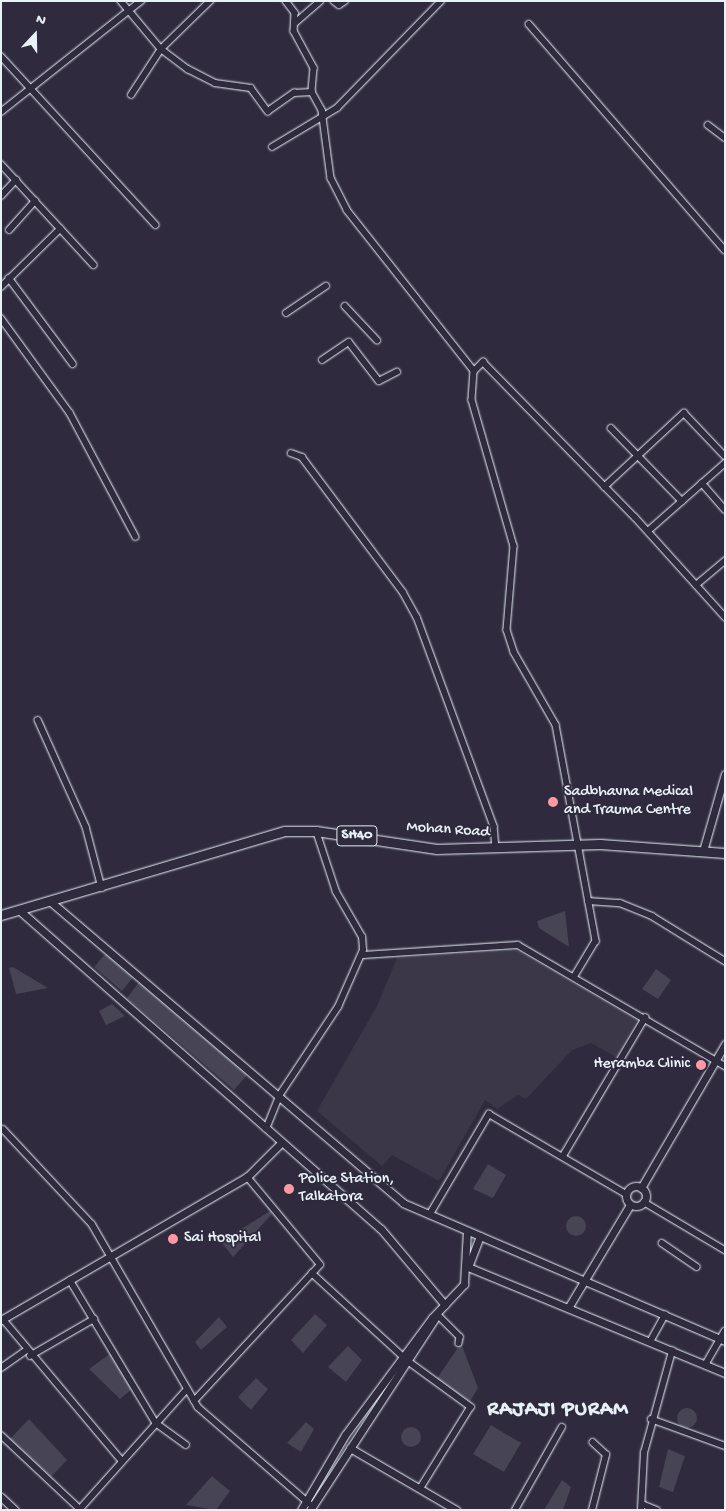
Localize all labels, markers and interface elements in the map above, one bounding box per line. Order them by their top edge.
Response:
north arrow [10,10,60,60]
text: N [33,11,48,30]
place label: Sadbhavna Medical and Trauma Centre [564,783,693,821]
marker: Sadbhavna Medical and Trauma Centre [546,795,560,809]
street label: Mohan Road [406,819,490,843]
road number: SH40 [336,824,378,848]
place label: Heramba Clinic [593,1055,690,1075]
marker: Heramba Clinic [694,1058,708,1072]
place label: Police Station, Talkatora [299,1170,394,1208]
marker: Police Station, Talkatora [283,1183,295,1195]
place label: Sai Hospital [184,1229,261,1249]
marker: Sai Hospital [166,1232,180,1246]
district label: RAJAJI PURAM [486,1398,630,1424]

